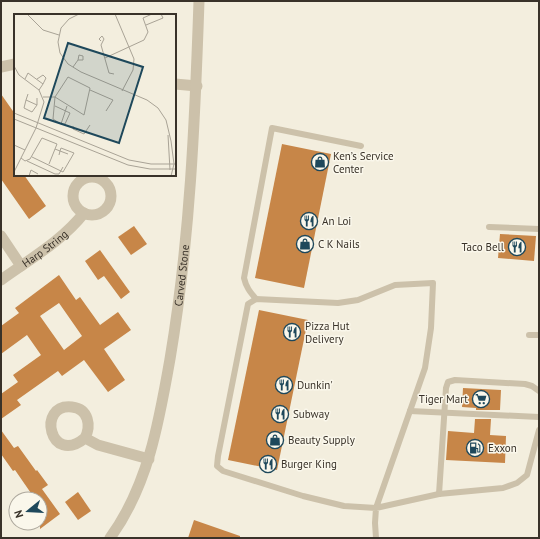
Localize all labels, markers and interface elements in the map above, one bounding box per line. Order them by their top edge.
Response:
inset map [14,14,176,176]
place label: Ken’s Service Center [333,149,394,176]
shop icon: Ken’s Service Center [310,152,330,172]
restaurant icon: An Loi [299,211,319,231]
place label: An Loi [322,214,351,228]
street label: Harp String [19,227,71,270]
shop icon: C K Nails [295,234,315,254]
place label: C K Nails [318,237,360,251]
restaurant icon: Taco Bell [507,237,527,257]
place label: Taco Bell [462,240,505,254]
street label: Carved Stone [171,243,192,307]
place label: Pizza Hut Delivery [305,319,350,346]
restaurant icon: Pizza Hut Delivery [282,322,302,342]
restaurant icon: Dunkin' [274,375,294,395]
place label: Dunkin' [297,378,333,392]
supermarket icon: Tiger Mart [471,389,491,409]
place label: Tiger Mart [419,392,468,406]
restaurant icon: Subway [270,404,290,424]
place label: Subway [293,407,330,421]
shop icon: Beauty Supply [265,430,285,450]
place label: Beauty Supply [288,433,356,447]
fuel station icon: Exxon [465,438,485,458]
place label: Exxon [488,441,517,455]
restaurant icon: Burger King [258,454,278,474]
place label: Burger King [281,457,337,471]
north arrow [8,491,48,531]
text: N [11,508,26,520]

